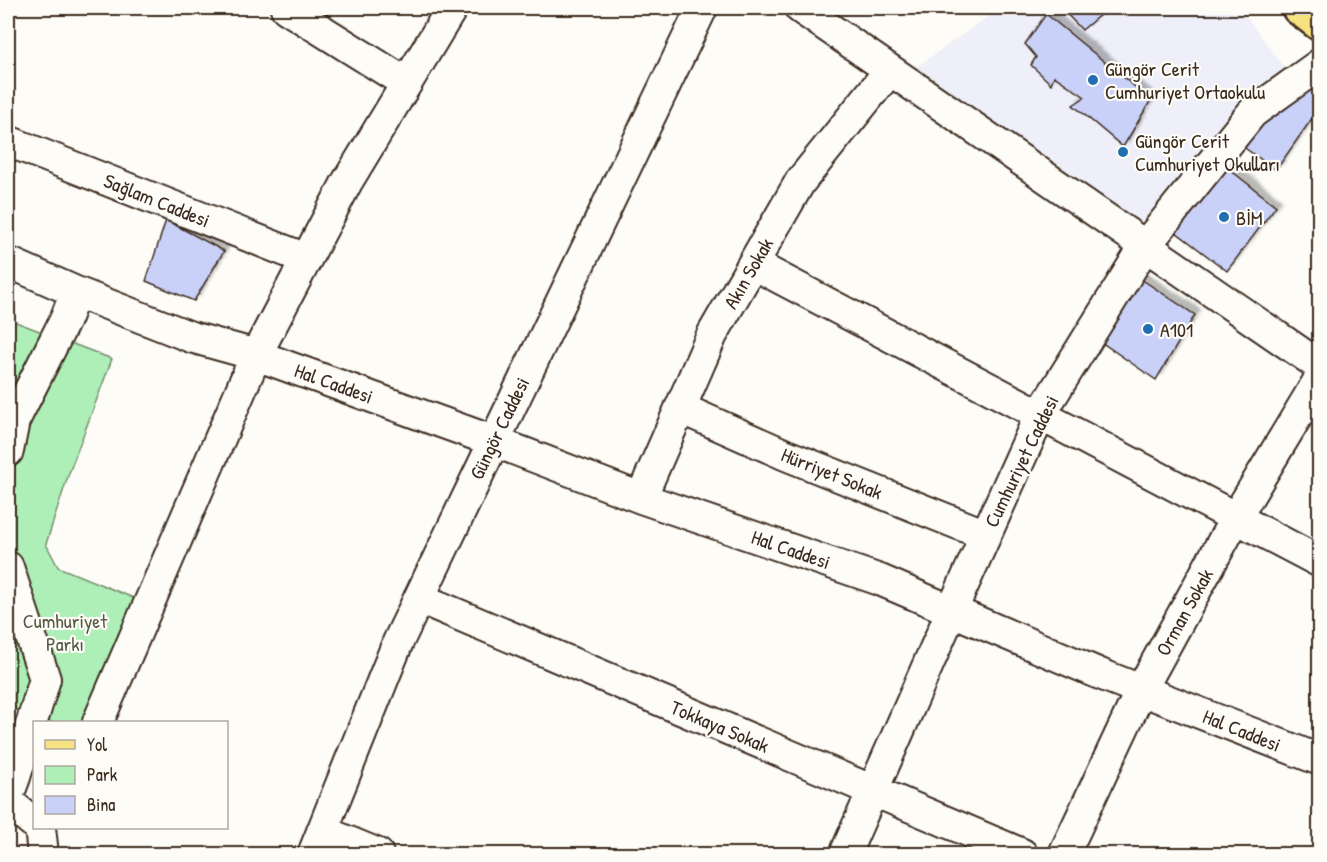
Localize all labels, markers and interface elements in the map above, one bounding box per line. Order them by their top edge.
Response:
place label: Güngör Cerit Cumhuriyet Ortaokulu [1105,55,1265,105]
marker: Güngör Cerit Cumhuriyet Ortaokulu [1086,73,1100,87]
place label: Güngör Cerit Cumhuriyet Okulları [1135,127,1280,177]
marker: Güngör Cerit Cumhuriyet Okulları [1116,145,1130,159]
street label: Sağlam Caddesi [100,167,214,233]
place label: BİM [1236,204,1263,231]
marker: BİM [1217,210,1231,224]
street label: Akın Sokak [717,233,779,313]
place label: A101 [1160,316,1193,343]
marker: A101 [1141,322,1155,336]
street label: Hal Caddesi [291,356,377,410]
street label: Güngör Caddesi [463,372,535,484]
street label: Cumhuriyet Caddesi [977,391,1065,531]
street label: Hürriyet Sokak [777,440,887,506]
street label: Hal Caddesi [748,523,834,575]
street label: Orman Sokak [1149,564,1219,660]
park label: Cumhuriyet Parkı [23,607,108,657]
street label: Tokkaya Sokak [667,693,773,759]
street label: Hal Caddesi [1199,702,1285,758]
legend [33,721,228,829]
text: Yol [87,732,107,757]
text: Park [87,762,118,787]
text: Bina [87,792,115,817]

